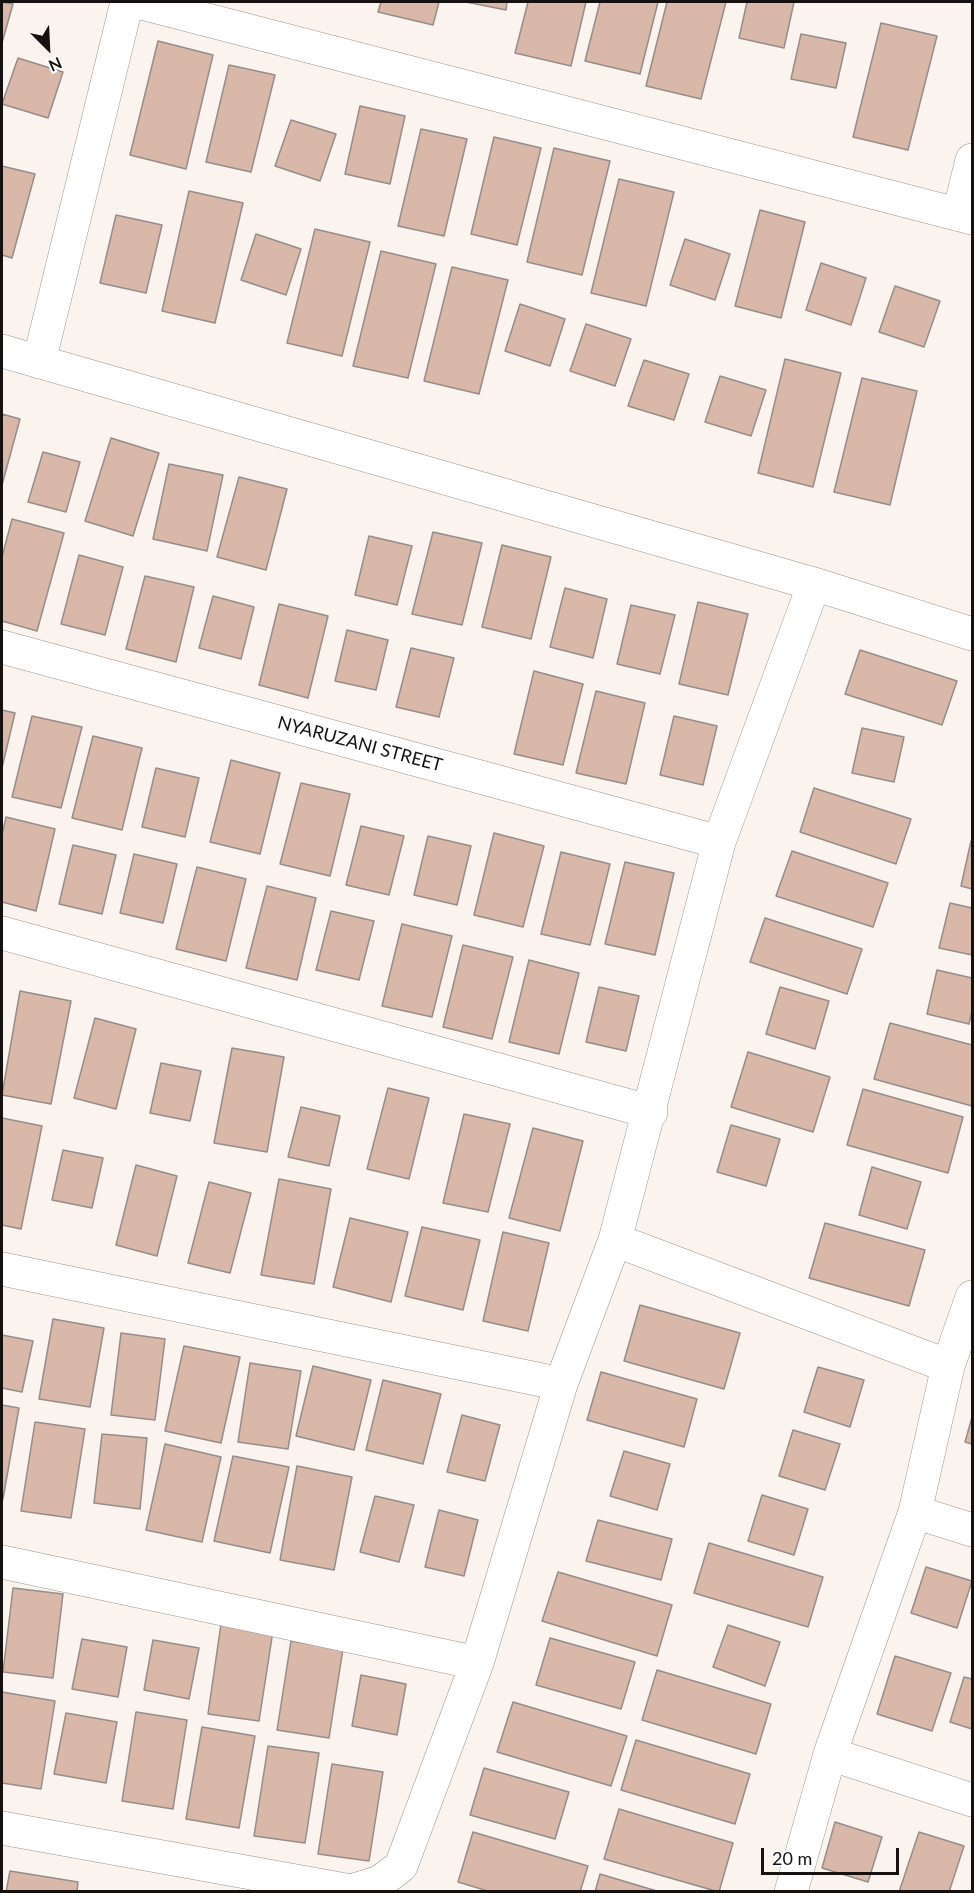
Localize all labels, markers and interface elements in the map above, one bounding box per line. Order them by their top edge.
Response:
north arrow [18,18,78,78]
text: N [46,54,65,76]
street label: NYARUZANI STREET [275,712,445,776]
scale bar [764,1836,902,1874]
text: 20 m [772,1847,812,1869]

